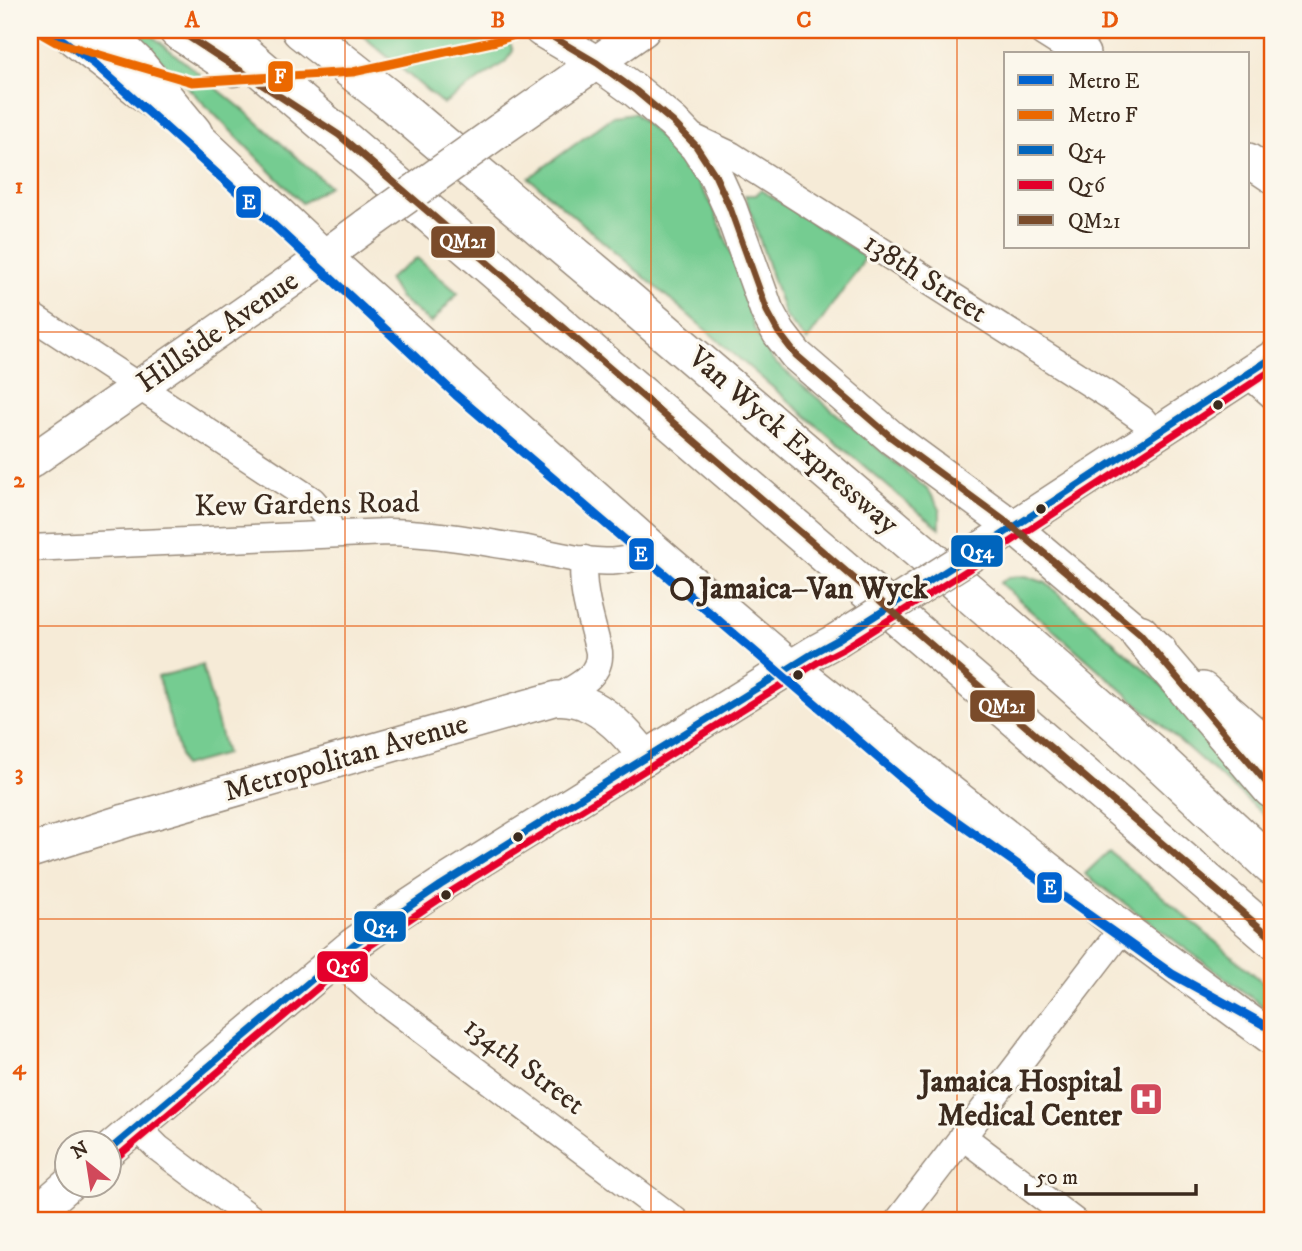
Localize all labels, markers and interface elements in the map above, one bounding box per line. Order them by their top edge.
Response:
text: A [184,6,201,35]
text: B [491,6,505,35]
text: C [796,6,812,35]
text: D [1101,6,1119,35]
legend [1004,52,1250,248]
line badge: F [267,60,294,93]
text: F [274,66,286,89]
text: Metro E [1068,69,1140,95]
text: Metro F [1068,103,1138,129]
text: Q54 [1068,139,1106,165]
text: 1 [15,172,23,201]
text: Q56 [1068,173,1106,199]
line badge: E [235,185,262,219]
text: E [242,192,256,215]
text: QM21 [1068,209,1121,235]
street label: 138th Street [856,224,994,332]
line badge: QM21 [430,225,496,259]
text: QM21 [439,231,487,254]
street label: Hillside Avenue [130,263,306,401]
street label: Van Wyck Expressway [679,339,907,543]
unlabelled marker [1211,398,1225,412]
text: 2 [13,466,25,495]
street label: Kew Gardens Road [194,485,420,525]
unlabelled marker [1034,502,1048,516]
line badge: Q54 [950,534,1004,568]
line badge: E [628,537,655,571]
text: Q54 [960,541,995,564]
text: E [634,544,648,567]
place label: Jamaica–Van Wyck [696,571,929,608]
marker: Jamaica–Van Wyck [671,578,693,600]
unlabelled marker [791,668,805,682]
line badge: QM21 [969,689,1036,723]
text: QM21 [978,696,1026,719]
street label: Metropolitan Avenue [220,705,472,811]
text: 3 [15,759,23,788]
unlabelled marker [511,830,525,844]
line badge: E [1036,871,1063,904]
text: E [1043,877,1057,900]
unlabelled marker [439,888,453,902]
line badge: Q54 [353,910,407,943]
text: Q54 [363,916,398,939]
line badge: Q56 [316,950,369,983]
text: Q56 [326,956,361,979]
street label: 134th Street [456,1008,592,1124]
text: 4 [12,1053,27,1082]
place label: Jamaica Hospital Medical Center [916,1064,1123,1135]
hospital icon: Jamaica Hospital Medical Center [1127,1080,1165,1118]
north arrow [52,1128,122,1198]
text: N [68,1137,93,1164]
scale bar [1026,1153,1195,1197]
text: 50 m [1036,1165,1078,1191]

